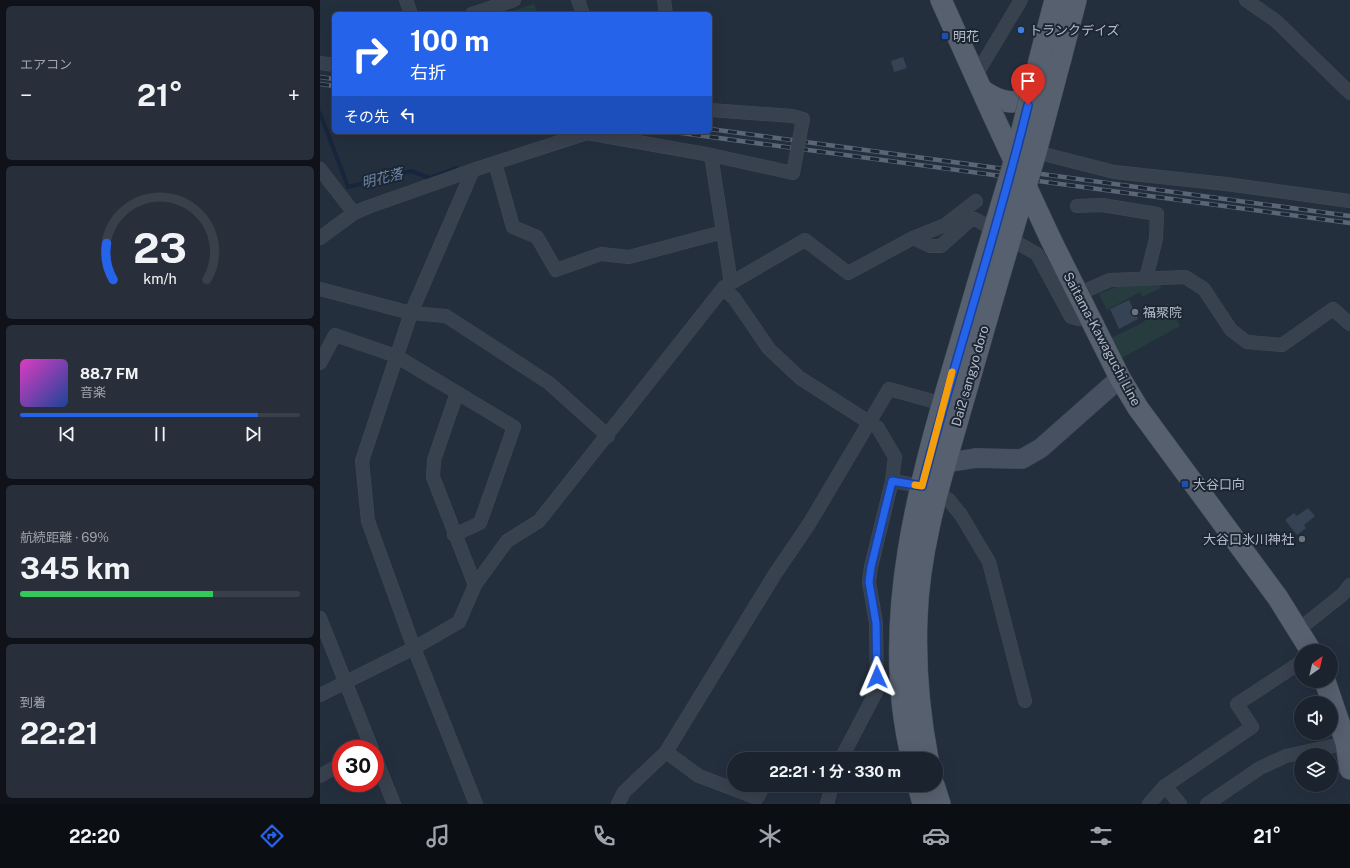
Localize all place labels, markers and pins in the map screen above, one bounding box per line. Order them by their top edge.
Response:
place label: トランクデイズ [1029,23,1120,38]
marker: トランクデイズ [1016,25,1026,35]
place label: 明花 [953,29,979,44]
marker: 明花 [940,31,950,41]
pin [1011,64,1045,105]
place label: 福聚院 [1143,305,1182,320]
marker: 福聚院 [1130,307,1140,317]
place label: 大谷口向 [1193,477,1245,492]
marker: 大谷口向 [1180,479,1190,489]
place label: 大谷口氷川神社 [1203,532,1294,547]
marker: 大谷口氷川神社 [1297,534,1307,544]

